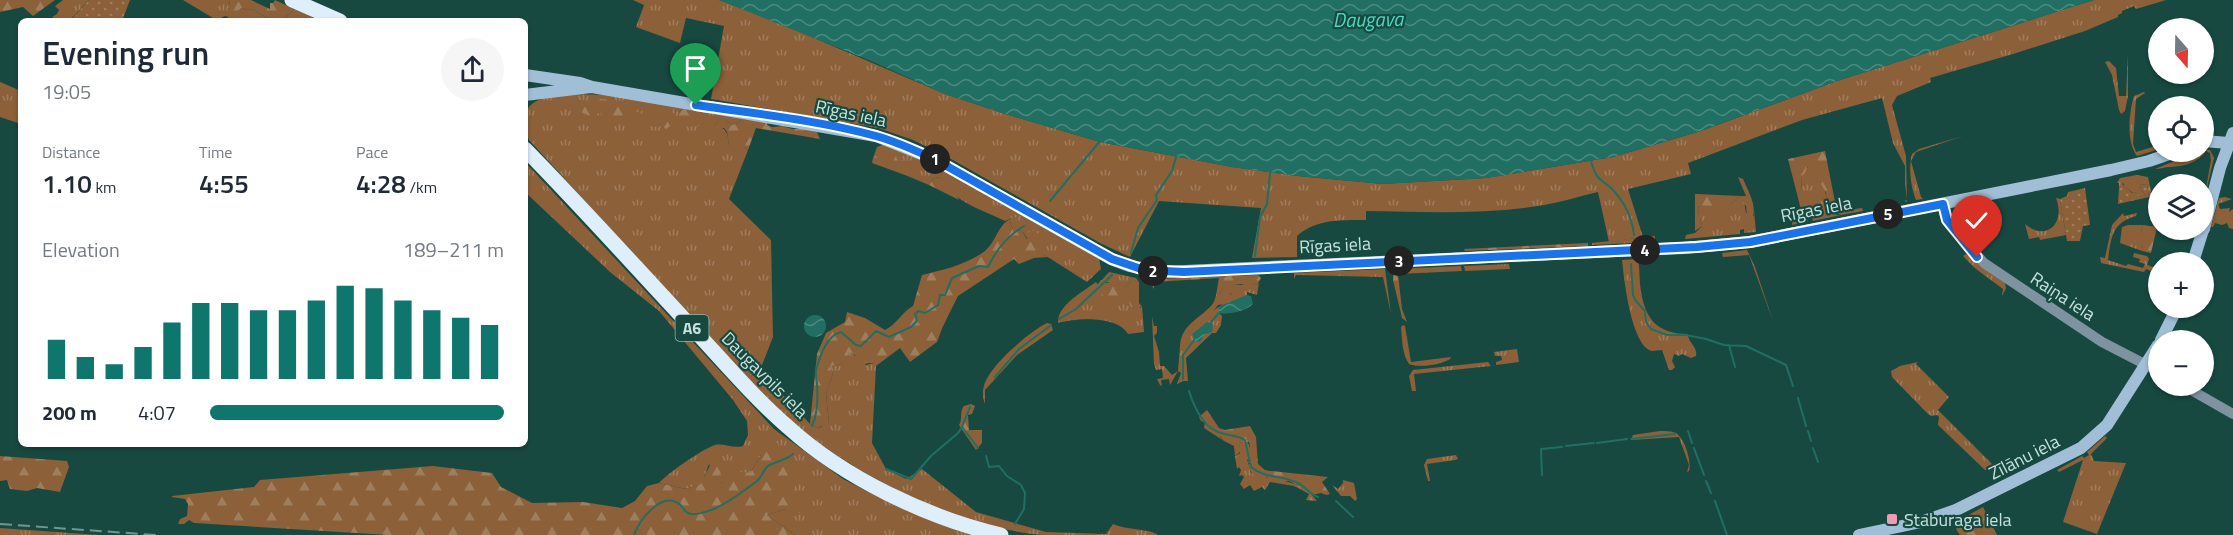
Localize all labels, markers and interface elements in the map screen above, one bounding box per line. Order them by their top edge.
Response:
water label: Daugava [1333,3,1404,35]
north arrow [2148,18,2214,84]
map controls [2148,18,2214,396]
text: Evening run [42,28,209,78]
button: share [441,38,504,101]
pin [670,43,721,105]
icon: arrive [679,52,712,85]
text: 19:05 [42,76,91,107]
street label: Rīgas iela [813,92,889,134]
button: locate [2148,96,2214,162]
text: Distance [42,140,100,164]
text: Time [199,140,232,164]
text: Pace [356,140,388,164]
pin: 1 [920,144,950,174]
text: 1 [931,147,939,171]
text: 1.10 [42,164,92,203]
text: 4:55 [199,164,249,203]
text: 4:28 [356,164,406,203]
button: layers [2148,174,2214,240]
text: km [92,175,116,199]
text: /km [406,175,437,199]
street label: Rīgas iela [1778,189,1854,229]
pin [1951,195,2002,257]
pin: 5 [1873,199,1903,229]
text: 5 [1884,202,1892,226]
icon: check [1960,204,1993,237]
street label: Rīgas iela [1298,230,1372,260]
text: Elevation [42,234,120,265]
text: 189–211 m [403,234,504,265]
pin: 4 [1630,235,1660,265]
text: 4 [1641,238,1649,262]
pin: 3 [1384,246,1414,276]
text: 3 [1395,249,1403,273]
button: + [2148,252,2214,318]
pin: 2 [1138,256,1168,286]
text: 2 [1149,259,1157,283]
street label: Raiņa iela [2025,265,2101,327]
road number: A6 [676,315,708,341]
street label: Daugavpils iela [715,325,815,425]
button: − [2148,330,2214,396]
text: 200 m [42,397,97,428]
text: 4:07 [138,397,176,428]
street label: Zīlānu iela [1984,428,2064,486]
place label: Staburaga iela [1904,506,2012,533]
marker: Staburaga iela [1885,512,1899,526]

